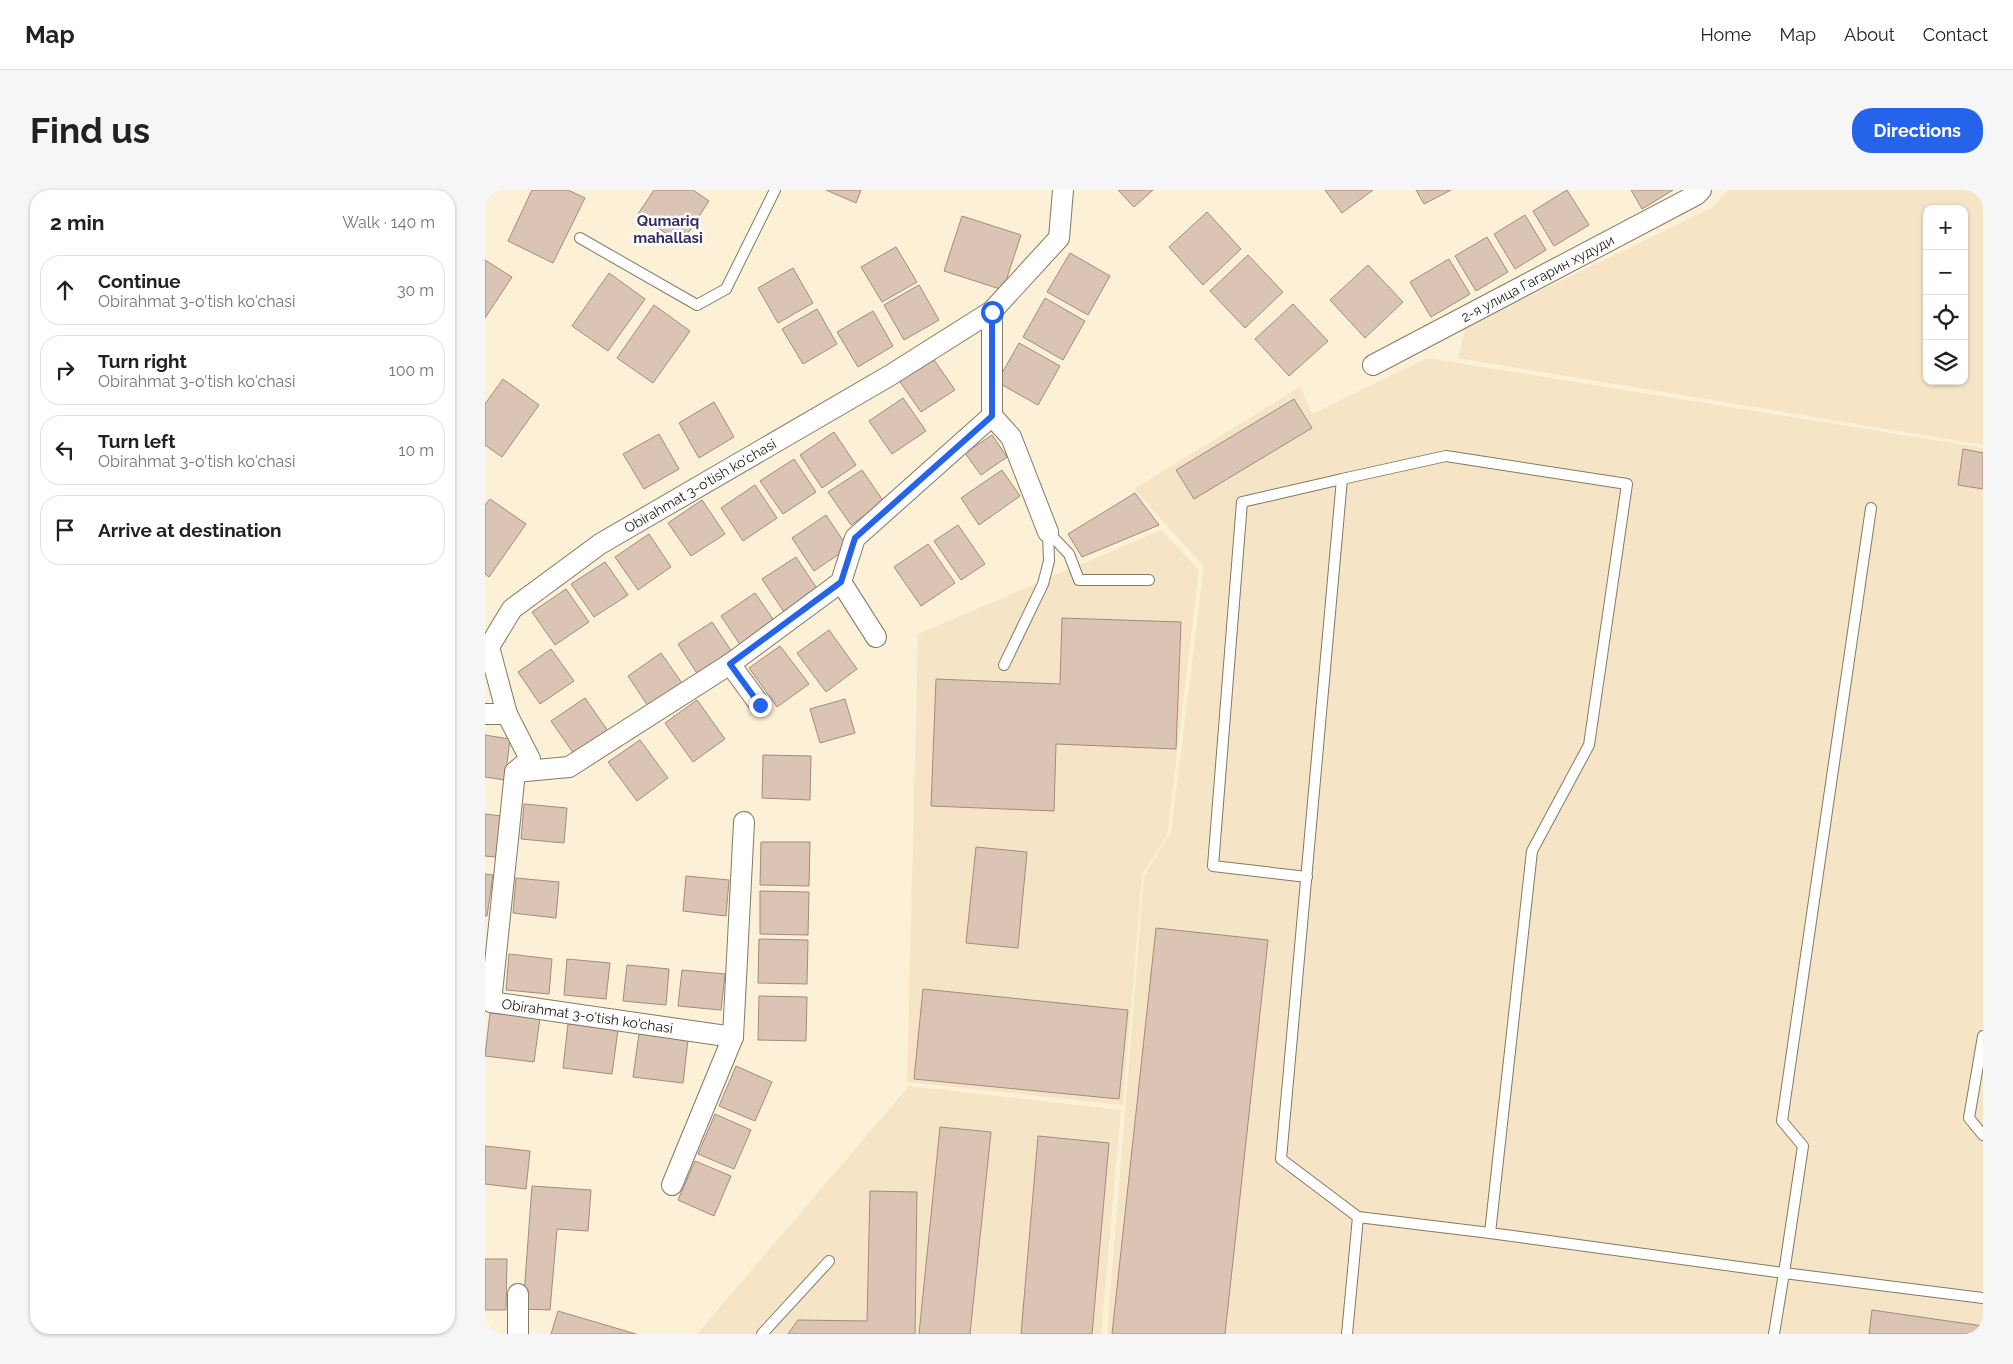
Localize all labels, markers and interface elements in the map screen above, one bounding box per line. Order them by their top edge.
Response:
text: Map [25,20,75,49]
text: Home [1700,24,1751,45]
text: Map [1779,24,1816,45]
text: About [1844,24,1895,45]
text: Contact [1923,24,1988,45]
button: Directions [1852,108,1983,153]
text: Find us [30,110,150,151]
map controls [1923,205,1968,385]
button: + [1923,205,1968,250]
text: 2 min [50,210,104,235]
district label: Qumariq mahallasi [633,212,703,247]
text: Walk · 140 m [342,213,435,232]
street label: 2-я улица Гагарин худуди [1458,232,1617,325]
button: − [1923,250,1968,295]
text: Continue [98,270,181,292]
icon: ahead [51,276,79,304]
text: 30 m [397,281,434,300]
text: Obirahmat 3-o'tish ko'chasi [98,292,295,311]
button: locate [1923,295,1968,340]
route start [981,301,1004,324]
button: layers [1923,340,1968,385]
text: Turn right [98,350,187,372]
icon: right [51,356,79,384]
text: 100 m [389,361,434,380]
text: Obirahmat 3-o'tish ko'chasi [98,372,295,391]
text: Turn left [98,430,175,452]
street label: Obirahmat 3-o'tish ko'chasi [621,435,779,536]
icon: left [51,436,79,464]
text: 10 m [399,441,434,460]
text: Obirahmat 3-o'tish ko'chasi [98,452,295,471]
icon: arrive [51,516,79,544]
text: Arrive at destination [98,519,282,541]
route end [749,694,772,717]
street label: Obirahmat 3-o'tish ko'chasi [501,996,674,1036]

